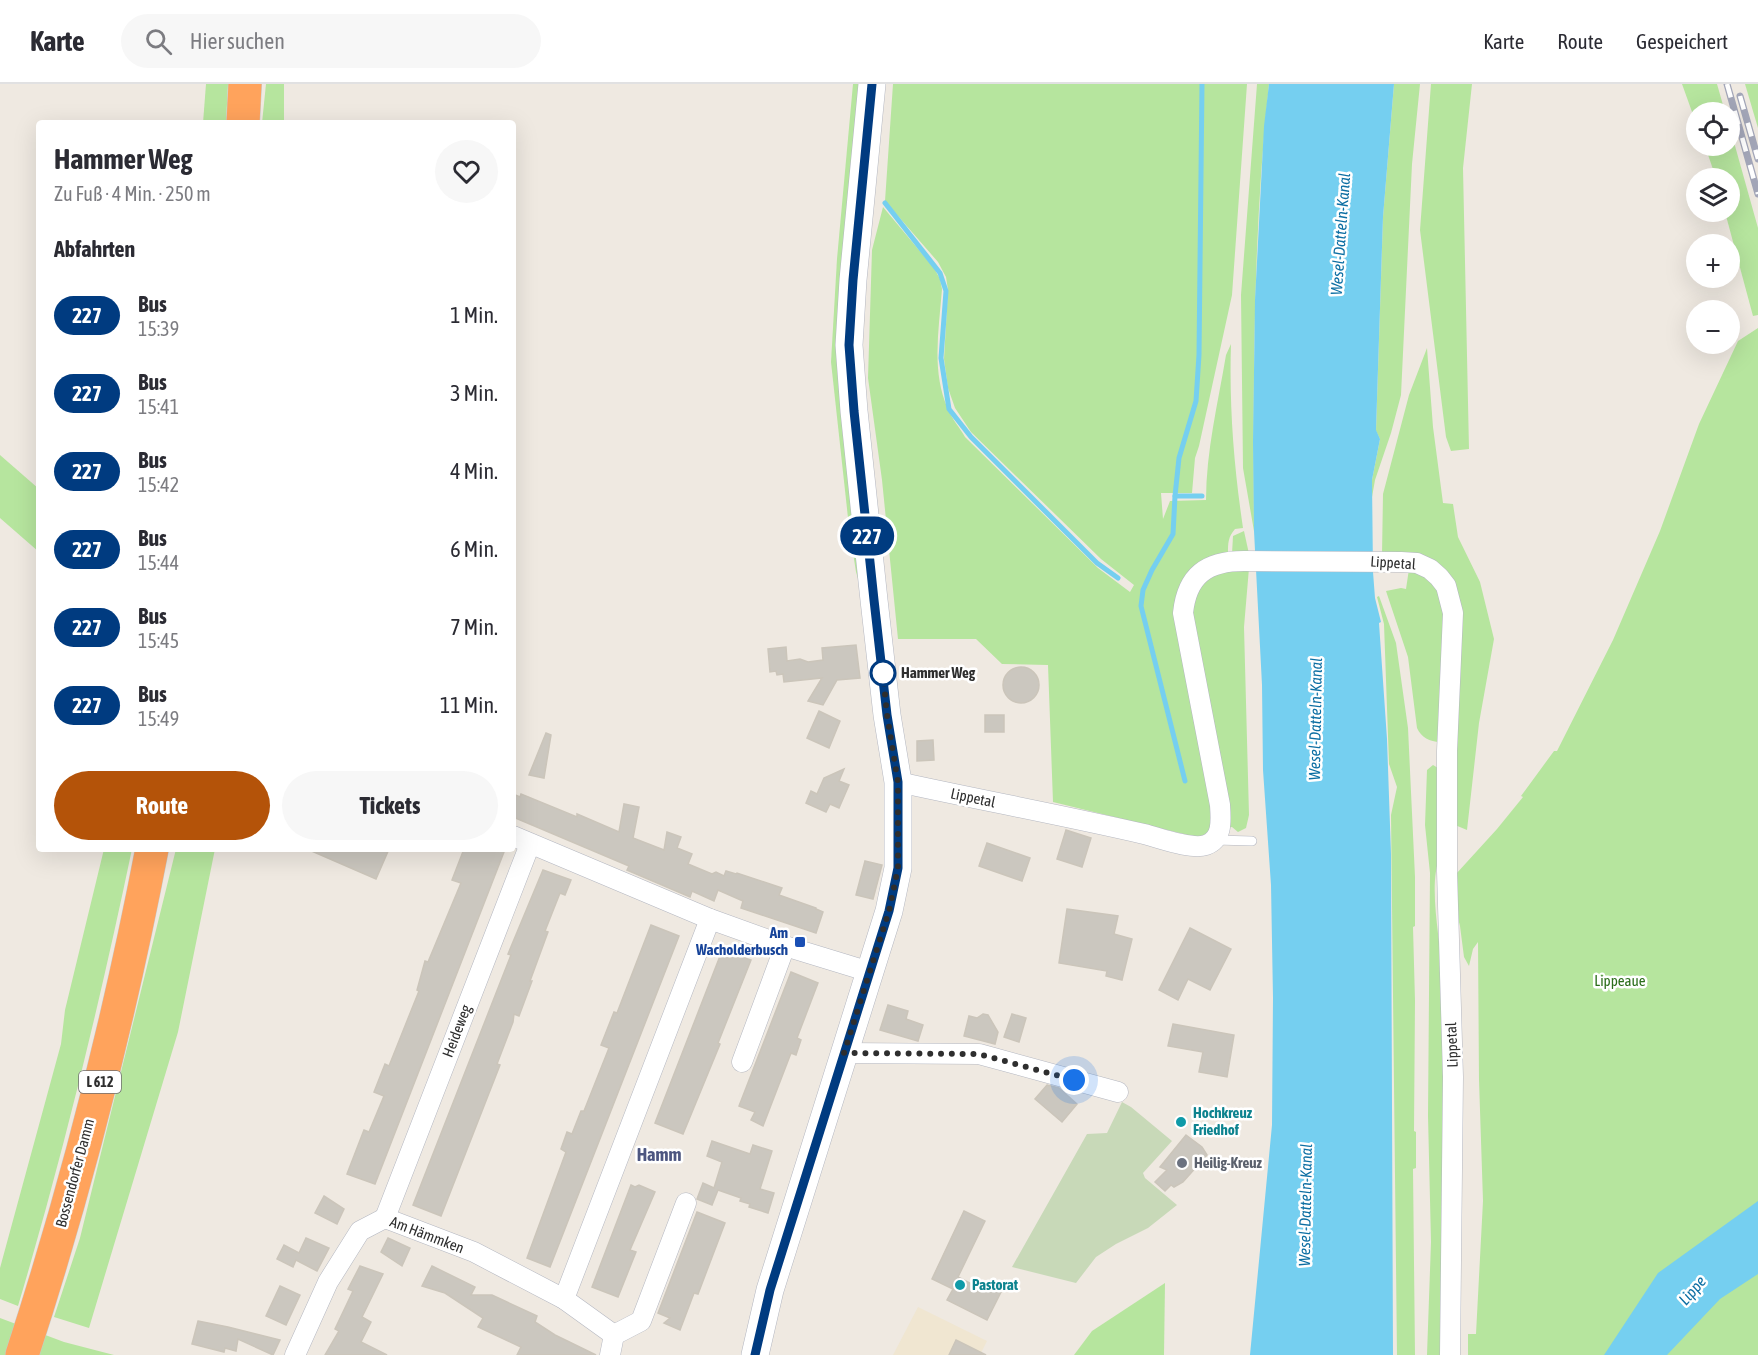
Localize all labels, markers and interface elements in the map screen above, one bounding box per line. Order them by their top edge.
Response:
search box [121,14,541,68]
text: Karte [30,25,85,57]
icon: search [142,25,175,58]
text: Hier suchen [190,28,285,54]
text: Karte [1483,29,1524,53]
text: Route [1557,29,1603,53]
text: Gespeichert [1636,29,1728,53]
map controls [1686,102,1740,354]
button: locate [1686,102,1740,156]
button: heart [435,140,498,203]
text: Hammer Weg [54,143,193,175]
button: layers [1686,168,1740,222]
water label: Wesel-Datteln-Kanal [1327,172,1353,296]
text: Zu Fuß · 4 Min. · 250 m [54,182,211,205]
button: + [1686,234,1740,288]
text: Abfahrten [54,236,135,262]
text: Bus [138,291,167,317]
button: − [1686,300,1740,354]
text: 1 Min. [450,302,498,328]
text: 227 [72,303,102,327]
text: 15:39 [138,317,179,340]
text: Bus [138,369,167,395]
text: 3 Min. [450,380,498,406]
text: 227 [72,381,102,405]
text: 15:41 [138,395,179,418]
text: Bus [138,447,167,473]
text: 4 Min. [450,458,498,484]
text: 227 [72,459,102,483]
text: 15:42 [138,473,179,496]
line badge: 227 [832,516,902,556]
text: 227 [852,524,882,548]
text: Bus [138,525,167,551]
text: 6 Min. [450,536,498,562]
text: 227 [72,537,102,561]
text: 15:44 [138,551,179,574]
street label: Lippetal [1370,552,1416,573]
text: Bus [138,603,167,629]
text: 7 Min. [450,614,498,640]
text: 227 [72,615,102,639]
text: 15:45 [138,629,179,652]
water label: Wesel-Datteln-Kanal [1305,658,1325,780]
marker: Hammer Weg [870,660,896,686]
place label: Hammer Weg [901,664,976,681]
text: Bus [138,681,167,707]
text: 11 Min. [440,692,498,718]
text: 227 [72,693,102,717]
text: 15:49 [138,707,179,730]
button: Route [54,771,270,840]
button: Tickets [282,771,498,840]
street label: Lippetal [949,784,997,811]
place label: Am Wacholderbusch [695,924,788,958]
marker: Am Wacholderbusch [793,935,807,949]
park label: Lippeaue [1594,972,1646,989]
street label: Heideweg [439,1002,474,1059]
street label: Lippetal [1442,1022,1461,1068]
your location [1059,1065,1089,1095]
road number: L 612 [79,1071,121,1093]
place label: Hochkreuz Friedhof [1193,1104,1253,1138]
marker: Hochkreuz Friedhof [1174,1115,1188,1129]
street label: Bossendorfer Damm [52,1117,97,1229]
district label: Hamm [637,1144,681,1165]
water label: Wesel-Datteln-Kanal [1295,1144,1315,1266]
place label: Heilig-Kreuz [1194,1154,1262,1171]
marker: Heilig-Kreuz [1175,1156,1189,1170]
street label: Am Hämmken [388,1213,467,1256]
water label: Lippe [1675,1272,1710,1309]
place label: Pastorat [972,1276,1019,1293]
marker: Pastorat [953,1278,967,1292]

